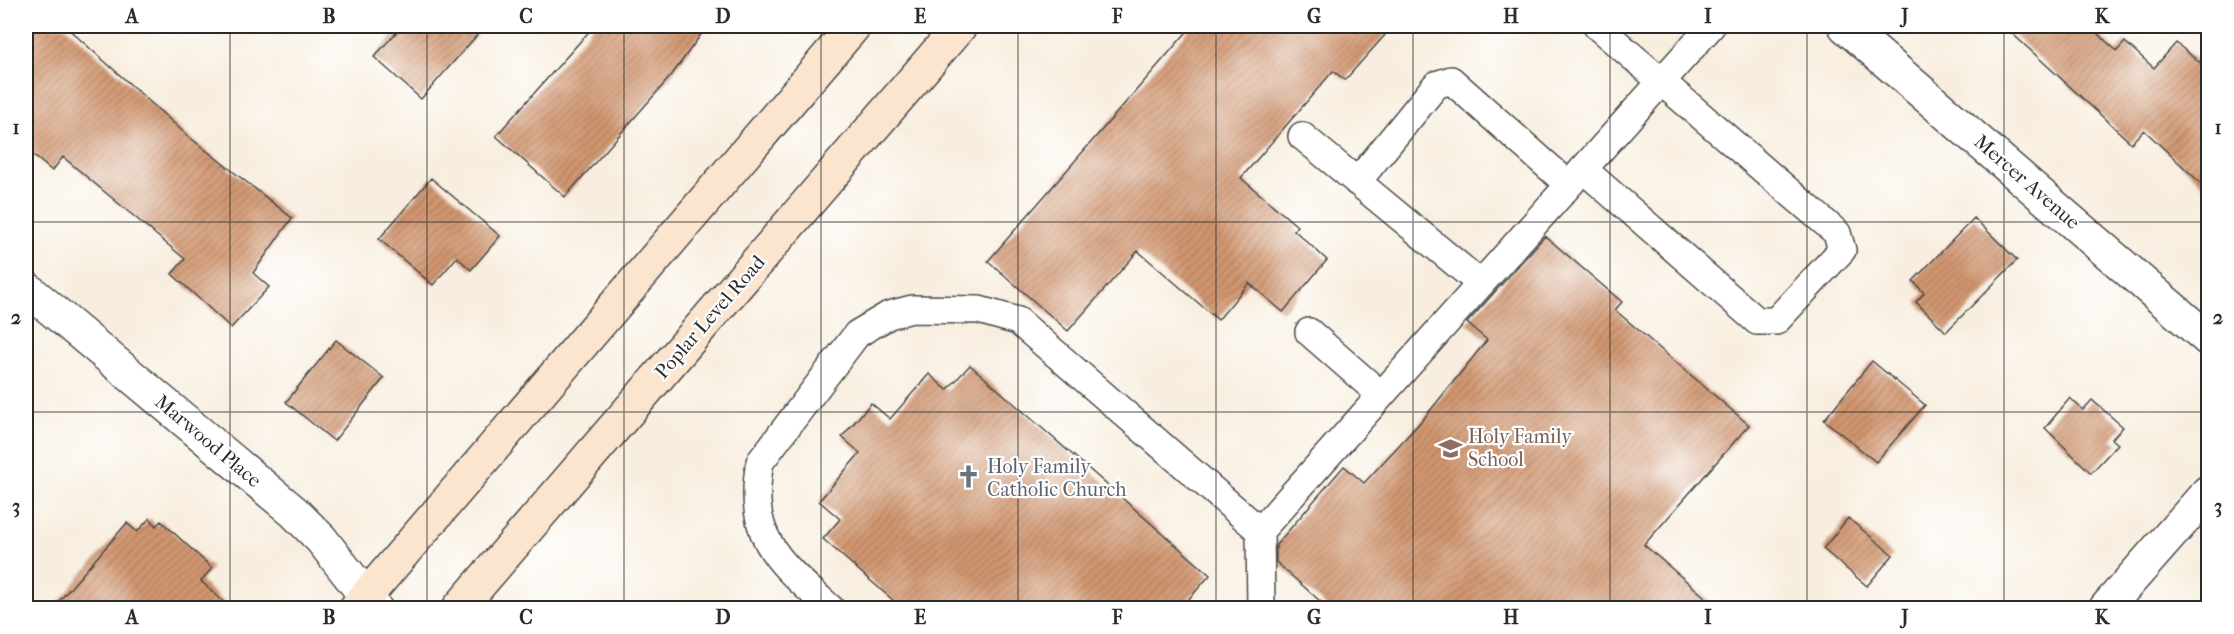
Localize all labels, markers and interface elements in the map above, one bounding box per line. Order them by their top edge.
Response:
text: A [124,5,140,28]
text: B [322,5,336,28]
text: C [519,5,533,28]
text: D [715,5,731,28]
text: E [914,5,926,28]
text: F [1111,5,1123,28]
text: G [1307,5,1321,28]
text: H [1503,5,1519,28]
text: I [1704,5,1712,28]
text: J [1899,5,1909,28]
text: K [2095,5,2111,28]
text: 1 [12,116,20,139]
text: 1 [2214,116,2222,139]
street label: Mercer Avenue [1969,130,2085,234]
street label: Poplar Level Road [650,250,770,383]
text: 2 [11,306,21,329]
text: 2 [2213,306,2223,329]
street label: Marwood Place [150,390,266,492]
place label: Holy Family School [1468,425,1573,471]
school or university icon: Holy Family School [1437,435,1463,461]
place label: Holy Family Catholic Church [987,455,1127,501]
church icon: Holy Family Catholic Church [956,464,982,490]
text: 3 [12,495,20,518]
text: 3 [2214,495,2222,518]
text: A [124,606,140,629]
text: B [322,606,336,629]
text: C [519,606,533,629]
text: D [715,606,731,629]
text: E [914,606,926,629]
text: F [1111,606,1123,629]
text: G [1307,606,1321,629]
text: H [1503,606,1519,629]
text: I [1704,606,1712,629]
text: J [1899,606,1909,629]
text: K [2095,606,2111,629]

